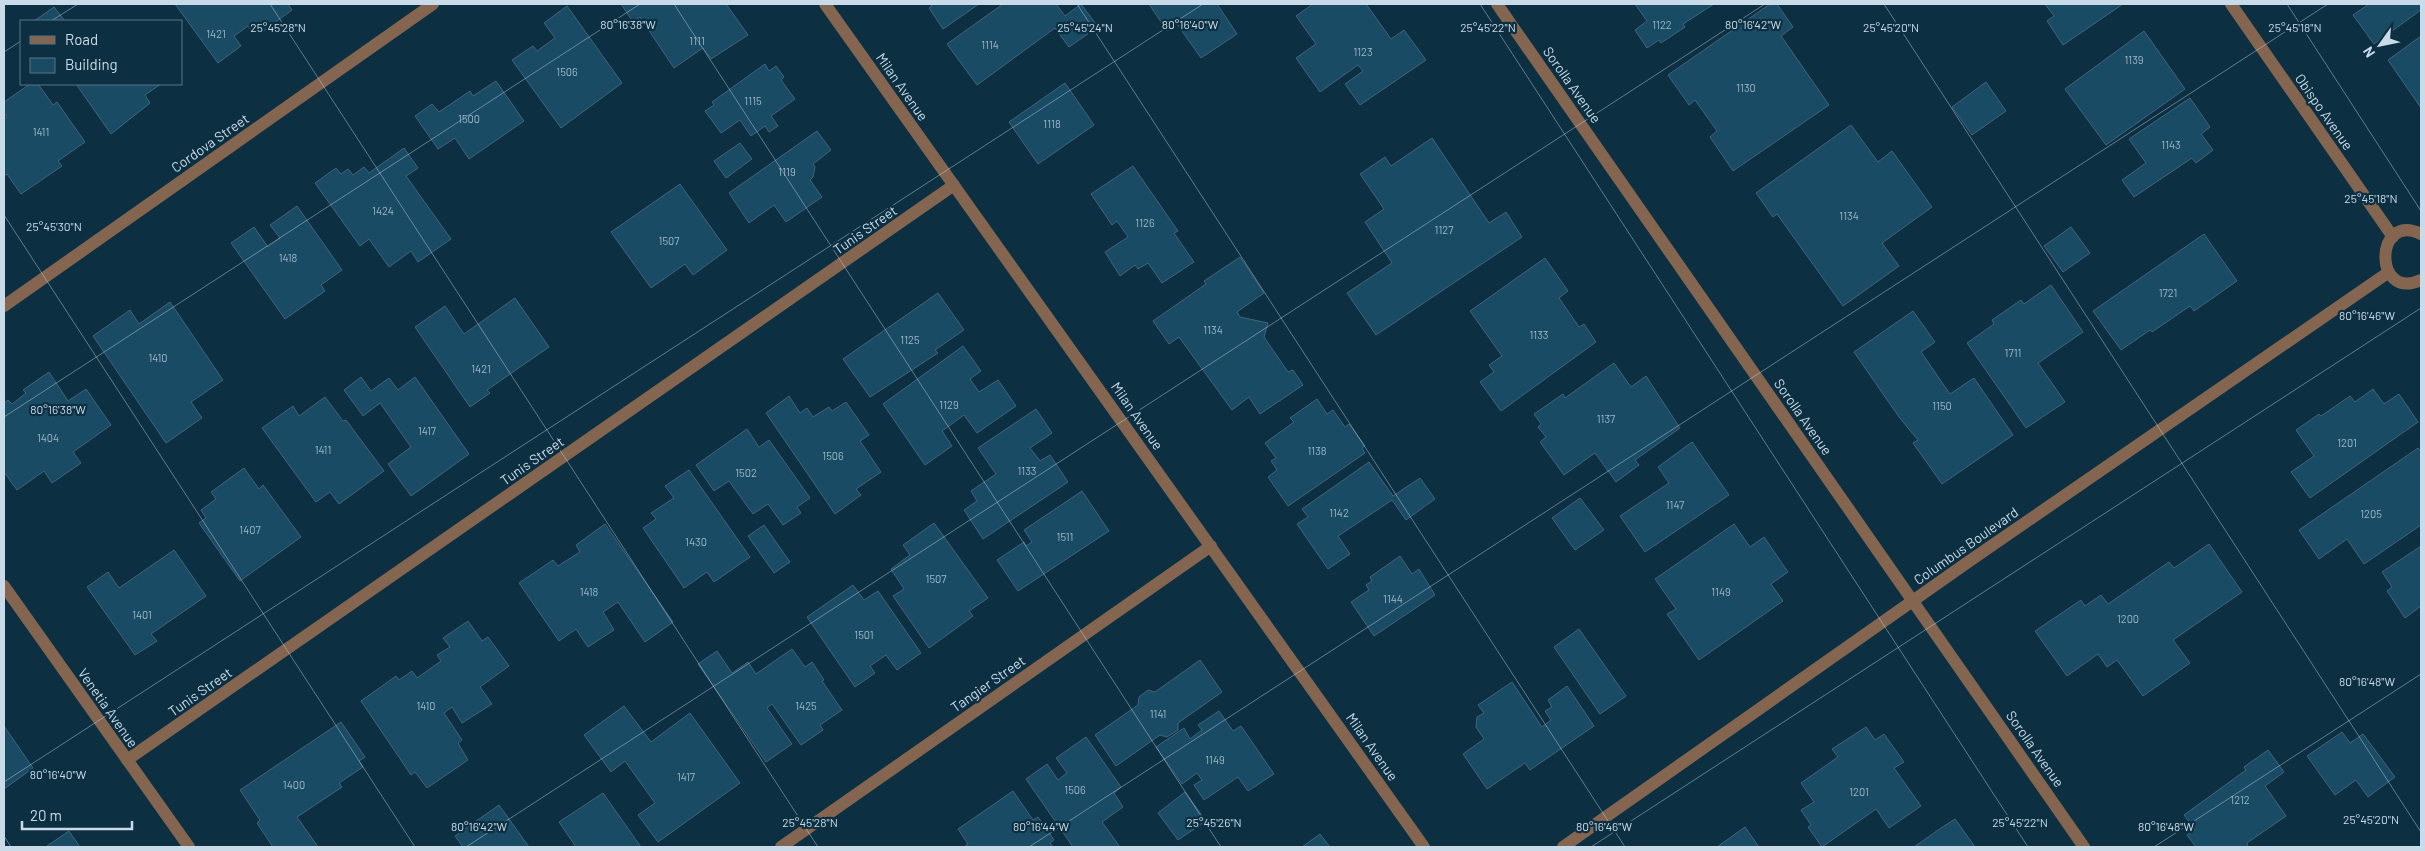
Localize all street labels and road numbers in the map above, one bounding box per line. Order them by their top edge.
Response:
street label: Sorolla Avenue [1540,43,1605,126]
street label: Milan Avenue [873,50,932,124]
street label: Obispo Avenue [2292,70,2357,153]
street label: Cordova Street [168,110,252,176]
street label: Tunis Street [830,201,900,258]
street label: Sorolla Avenue [1771,375,1836,458]
street label: Milan Avenue [1108,379,1167,453]
street label: Tunis Street [497,432,567,489]
street label: Columbus Boulevard [1910,503,2021,588]
street label: Tangier Street [947,652,1028,716]
street label: Tunis Street [165,663,235,720]
street label: Venetia Avenue [75,665,142,751]
street label: Sorolla Avenue [2003,707,2068,790]
street label: Milan Avenue [1343,710,1402,784]

